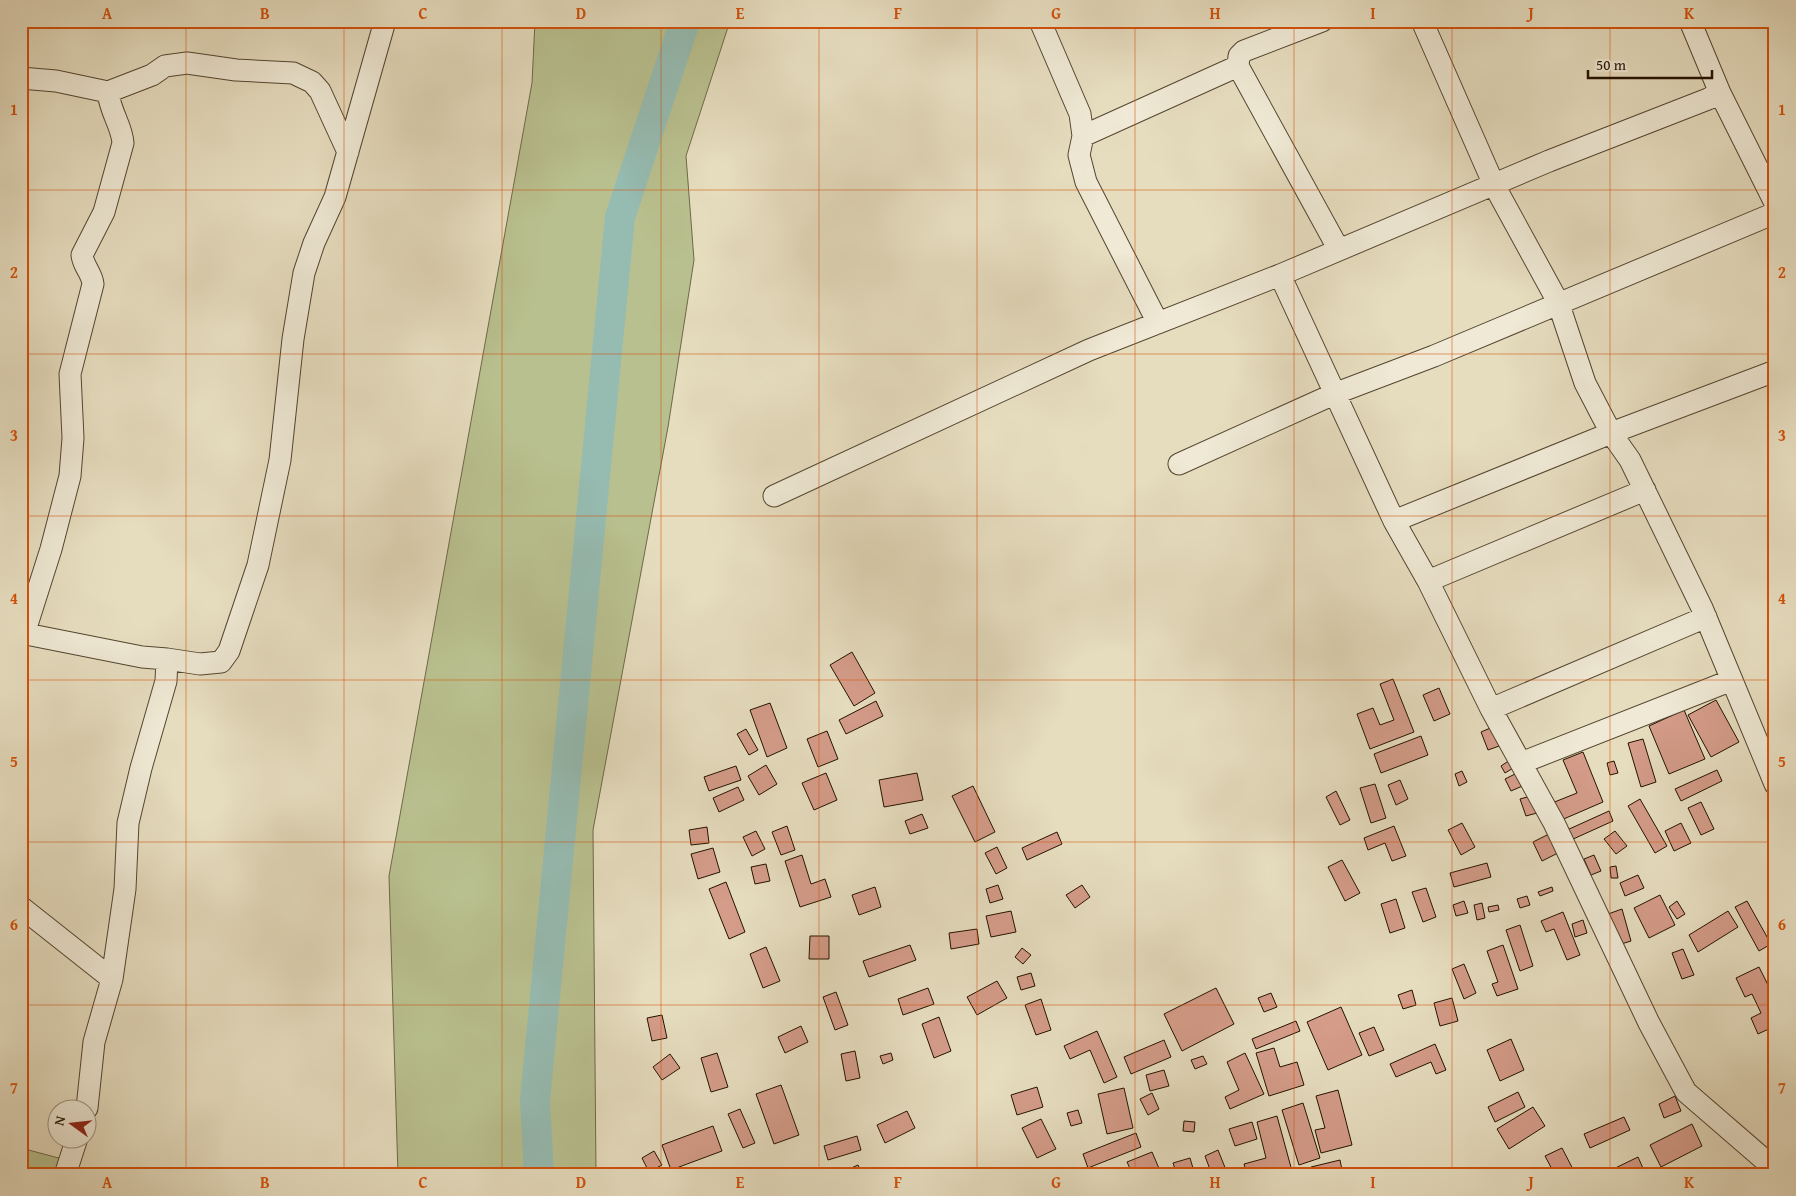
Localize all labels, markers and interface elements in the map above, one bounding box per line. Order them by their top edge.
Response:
text: A [102,1,113,25]
text: B [260,1,270,25]
text: C [418,1,428,25]
text: D [576,1,586,25]
text: E [736,1,745,25]
text: F [894,1,902,25]
text: G [1051,1,1061,25]
text: H [1209,1,1221,25]
text: I [1370,1,1376,25]
text: J [1525,1,1534,25]
text: K [1684,1,1695,25]
scale bar [1588,48,1712,80]
text: 50 m [1596,54,1627,75]
text: 1 [10,97,18,121]
text: 1 [1778,97,1786,121]
text: 2 [10,260,18,284]
text: 2 [1778,260,1786,284]
text: 3 [10,423,18,447]
text: 3 [1778,423,1786,447]
text: 4 [10,586,18,610]
text: 4 [1778,586,1786,610]
text: 5 [10,749,18,773]
text: 5 [1778,749,1786,773]
text: 6 [10,912,18,936]
text: 6 [1778,912,1786,936]
text: 7 [10,1075,18,1099]
text: 7 [1778,1075,1786,1099]
north arrow [48,1098,98,1148]
text: N [49,1113,70,1128]
text: A [102,1170,113,1194]
text: B [260,1170,270,1194]
text: C [418,1170,428,1194]
text: D [576,1170,586,1194]
text: E [736,1170,745,1194]
text: F [894,1170,902,1194]
text: G [1051,1170,1061,1194]
text: H [1209,1170,1221,1194]
text: I [1370,1170,1376,1194]
text: J [1525,1170,1534,1194]
text: K [1684,1170,1695,1194]

